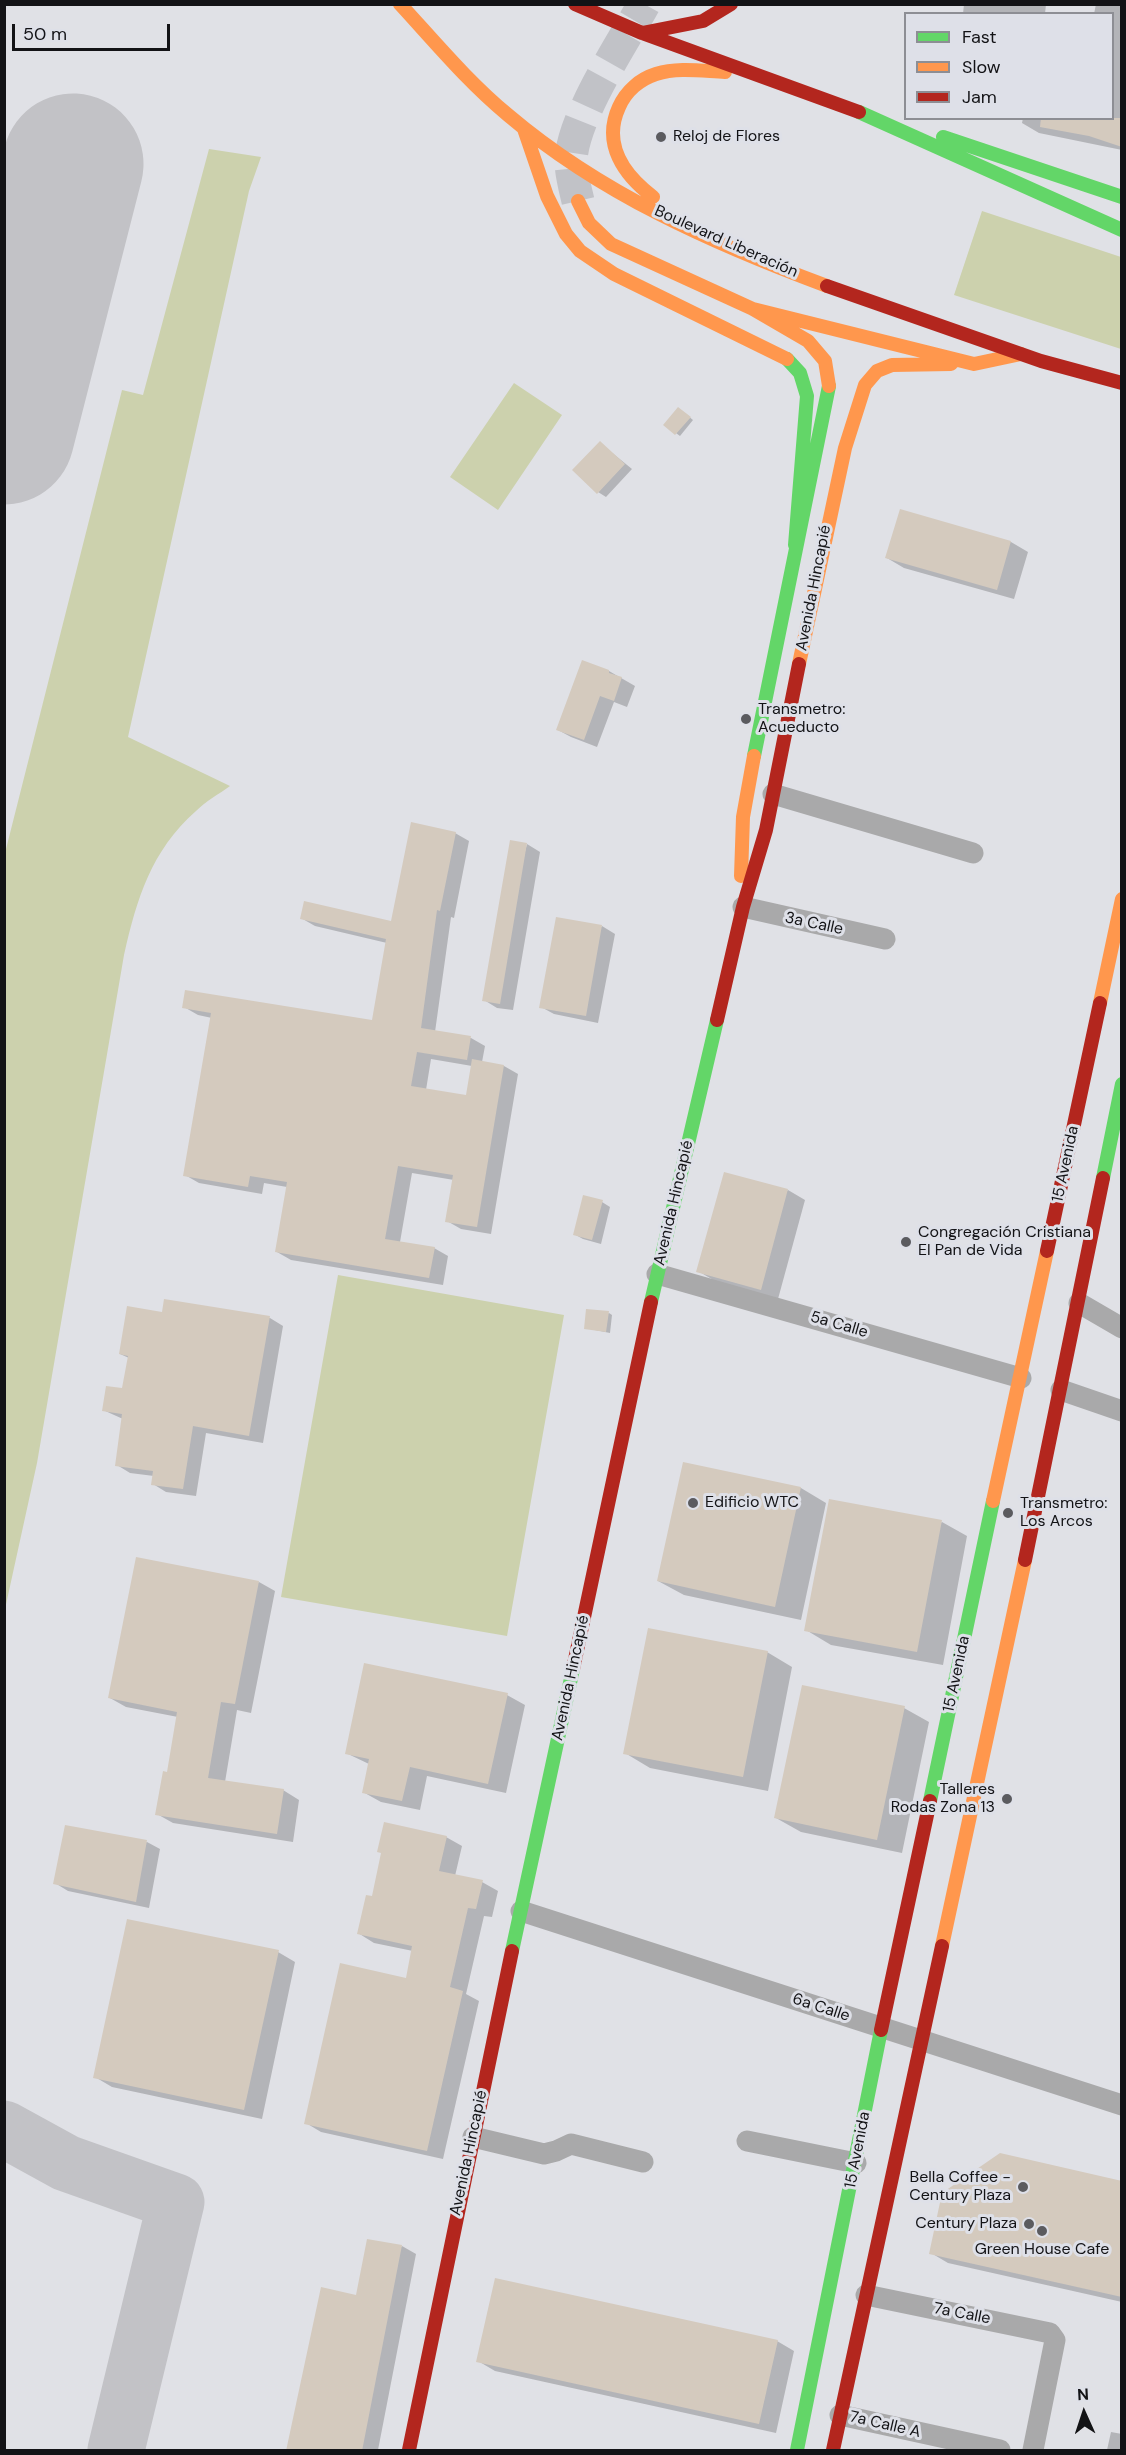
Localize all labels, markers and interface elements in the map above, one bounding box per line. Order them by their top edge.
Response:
scale bar [15,12,172,50]
legend [904,12,1114,120]
text: 50 m [23,22,67,46]
text: Fast [962,25,997,49]
text: Slow [962,55,1001,79]
text: Jam [962,85,997,109]
place label: Reloj de Flores [673,127,780,147]
marker: Reloj de Flores [654,130,668,144]
street label: Boulevard Liberación [651,202,801,282]
street label: Avenida Hincapié [792,524,836,652]
place label: Transmetro: Acueducto [758,700,846,738]
marker: Transmetro: Acueducto [739,712,753,726]
street label: 3a Calle [783,908,845,940]
street label: 15 Avenida [1049,1124,1083,1204]
street label: Avenida Hincapié [650,1139,698,1267]
place label: Congregación Cristiana El Pan de Vida [918,1223,1091,1261]
marker: Congregación Cristiana El Pan de Vida [899,1235,913,1249]
street label: 5a Calle [808,1308,870,1342]
place label: Edificio WTC [705,1493,799,1513]
place label: Transmetro: Los Arcos [1020,1494,1108,1532]
marker: Edificio WTC [686,1496,700,1510]
marker: Transmetro: Los Arcos [1001,1506,1015,1520]
street label: Avenida Hincapié [548,1614,594,1742]
street label: 15 Avenida [940,1634,974,1714]
place label: Talleres Rodas Zona 13 [891,1780,995,1818]
marker: Talleres Rodas Zona 13 [1000,1792,1014,1806]
street label: 6a Calle [790,1990,852,2026]
street label: Avenida Hincapié [446,2089,492,2217]
street label: 15 Avenida [841,2110,875,2190]
place label: Bella Coffee - Century Plaza [909,2168,1011,2206]
marker: Bella Coffee - Century Plaza [1016,2180,1030,2194]
place label: Century Plaza [915,2214,1017,2234]
marker: Century Plaza [1022,2217,1036,2231]
marker: Green House Cafe [1035,2224,1049,2238]
place label: Green House Cafe [975,2240,1109,2260]
street label: 7a Calle [932,2299,992,2329]
north arrow [1054,2383,1114,2443]
text: N [1077,2384,1089,2405]
street label: 7a Calle A [848,2408,922,2442]

